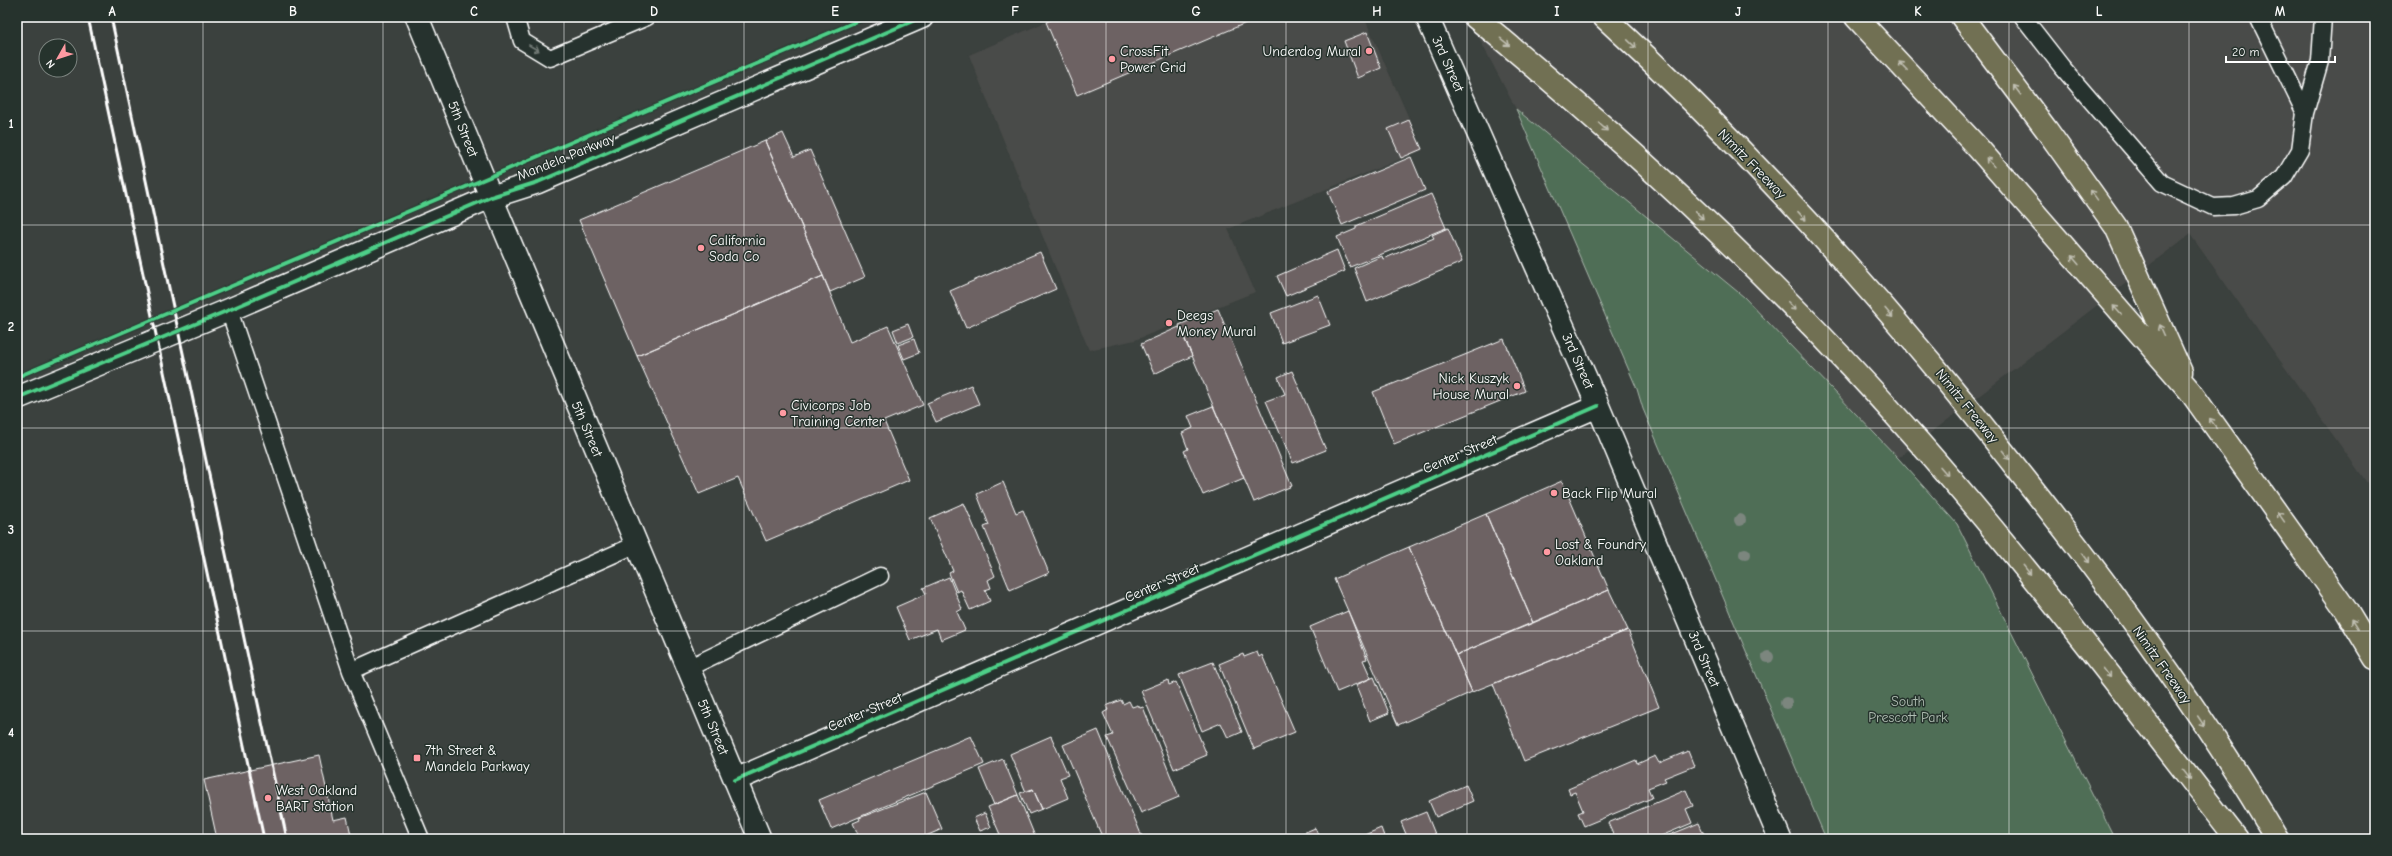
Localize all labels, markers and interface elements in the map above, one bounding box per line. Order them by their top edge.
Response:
text: A [108,4,116,19]
text: B [289,4,297,19]
text: C [470,4,478,19]
text: D [650,4,658,19]
text: E [831,4,839,19]
text: F [1011,4,1019,19]
text: G [1191,4,1201,19]
text: H [1372,4,1382,19]
text: I [1554,4,1560,19]
text: J [1735,4,1741,19]
text: K [1914,4,1922,19]
text: L [2096,4,2103,19]
text: M [2275,4,2286,19]
street label: 3rd Street [1428,33,1468,95]
one-way arrow [1499,37,1510,46]
north arrow [38,38,78,78]
scale bar [2226,38,2335,64]
one-way arrow [1627,39,1637,49]
place label: CrossFit Power Grid [1120,43,1186,76]
place label: Underdog Mural [1263,43,1361,60]
one-way arrow [528,44,539,52]
text: 20 m [2232,45,2260,59]
marker: Underdog Mural [1364,46,1374,56]
marker: CrossFit Power Grid [1107,54,1117,64]
text: N [43,57,58,71]
one-way arrow [1898,61,1908,71]
one-way arrow [2013,84,2021,95]
street label: 5th Street [444,99,482,160]
text: 1 [8,116,14,131]
one-way arrow [1598,122,1608,131]
street label: Nimitz Freeway [1714,125,1790,203]
street label: Mandela Parkway [514,129,618,184]
one-way arrow [1985,157,1995,167]
one-way arrow [2089,190,2098,201]
one-way arrow [1694,210,1704,219]
one-way arrow [1798,211,1807,221]
place label: California Soda Co [709,232,766,265]
marker: California Soda Co [696,243,706,253]
one-way arrow [2070,255,2079,266]
one-way arrow [1787,301,1797,311]
one-way arrow [2113,305,2122,315]
place label: Deegs Money Mural [1177,307,1256,340]
one-way arrow [1885,307,1894,318]
marker: Deegs Money Mural [1164,318,1174,328]
text: 2 [8,319,14,334]
one-way arrow [2158,325,2166,337]
street label: 3rd Street [1558,330,1598,392]
street label: Nimitz Freeway [1932,365,2003,447]
place label: Nick Kuszyk House Mural [1432,370,1509,403]
marker: Nick Kuszyk House Mural [1512,381,1522,391]
place label: Civicorps Job Training Center [791,397,885,430]
street label: 5th Street [568,399,607,460]
marker: Civicorps Job Training Center [778,408,788,418]
one-way arrow [2209,417,2217,428]
street label: Center Street [1420,430,1501,477]
one-way arrow [2002,450,2011,461]
one-way arrow [1939,465,1948,476]
place label: Back Flip Mural [1562,485,1657,502]
marker: Back Flip Mural [1549,488,1559,498]
one-way arrow [2277,512,2285,523]
text: 3 [8,522,14,537]
place label: Lost & Foundry Oakland [1555,536,1647,569]
marker: Lost & Foundry Oakland [1542,547,1552,557]
one-way arrow [2082,553,2090,564]
street label: Center Street [1122,559,1203,606]
one-way arrow [2023,565,2031,576]
one-way arrow [2350,618,2358,630]
street label: Nimitz Freeway [2129,623,2195,708]
street label: 3rd Street [1685,628,1724,691]
one-way arrow [2103,667,2112,678]
street label: Center Street [825,688,906,735]
park label: South Prescott Park [1868,693,1948,726]
street label: 5th Street [694,697,733,758]
one-way arrow [2197,716,2206,727]
text: 4 [8,725,14,740]
place label: 7th Street & Mandela Parkway [425,742,530,775]
marker: 7th Street & Mandela Parkway [412,753,422,763]
one-way arrow [2183,770,2192,781]
place label: West Oakland BART Station [276,782,357,815]
marker: West Oakland BART Station [263,793,273,803]

